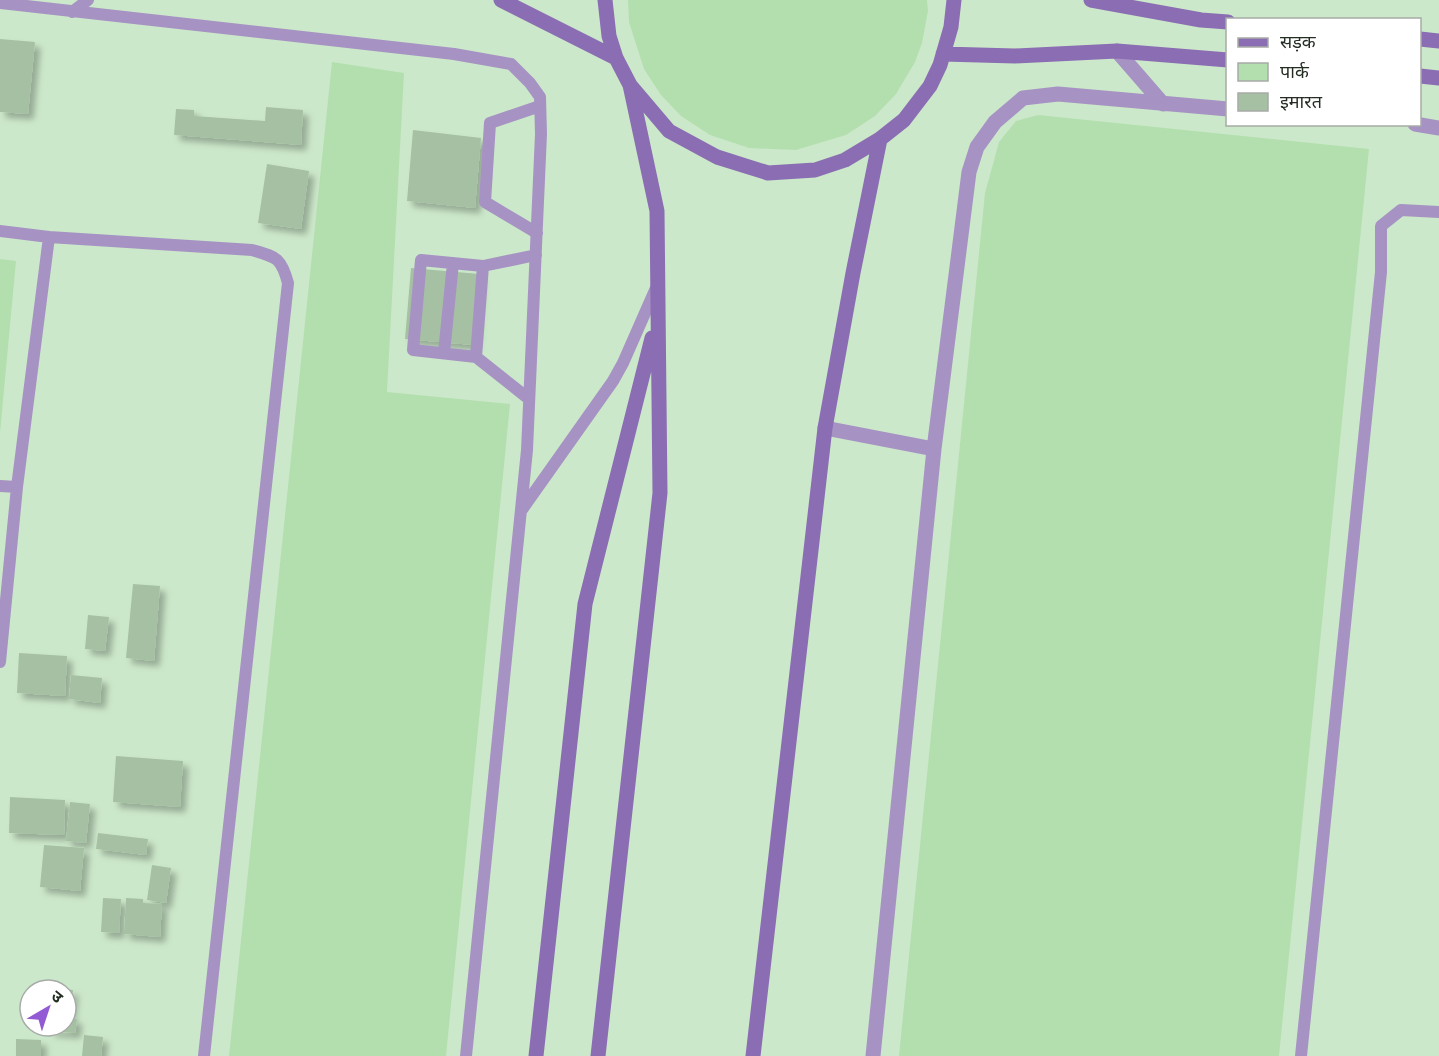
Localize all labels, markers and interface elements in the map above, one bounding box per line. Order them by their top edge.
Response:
legend [1226,18,1421,126]
text: सड़क [1280,31,1317,52]
text: पार्क [1280,61,1310,82]
text: इमारत [1280,91,1323,112]
north arrow [18,978,78,1038]
text: उ [48,986,67,1007]

